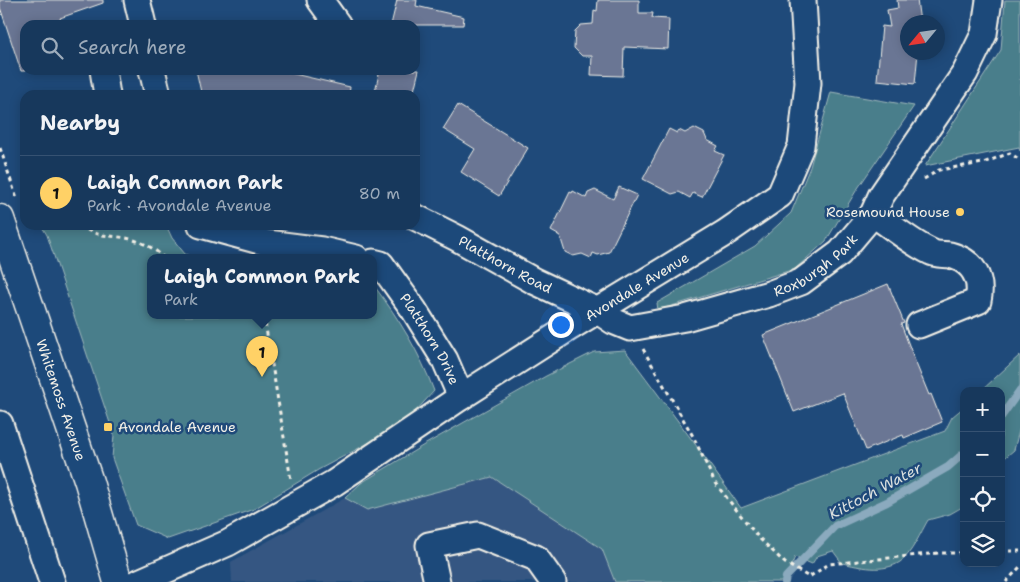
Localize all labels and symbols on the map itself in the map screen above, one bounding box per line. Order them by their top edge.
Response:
north arrow [900,15,945,60]
place label: Rosemound House [826,203,950,221]
marker: Rosemound House [954,206,966,218]
street label: Roxburgh Park [771,230,861,300]
street label: Platthorn Road [455,232,555,297]
street label: Avondale Avenue [582,248,692,325]
street label: Platthorn Drive [396,290,464,387]
your location [548,312,574,338]
pin: 1 [246,336,278,377]
street label: Whitemoss Avenue [32,337,90,463]
place label: Avondale Avenue [118,418,236,436]
marker: Avondale Avenue [102,421,114,433]
water label: Kittoch Water [825,458,926,524]

